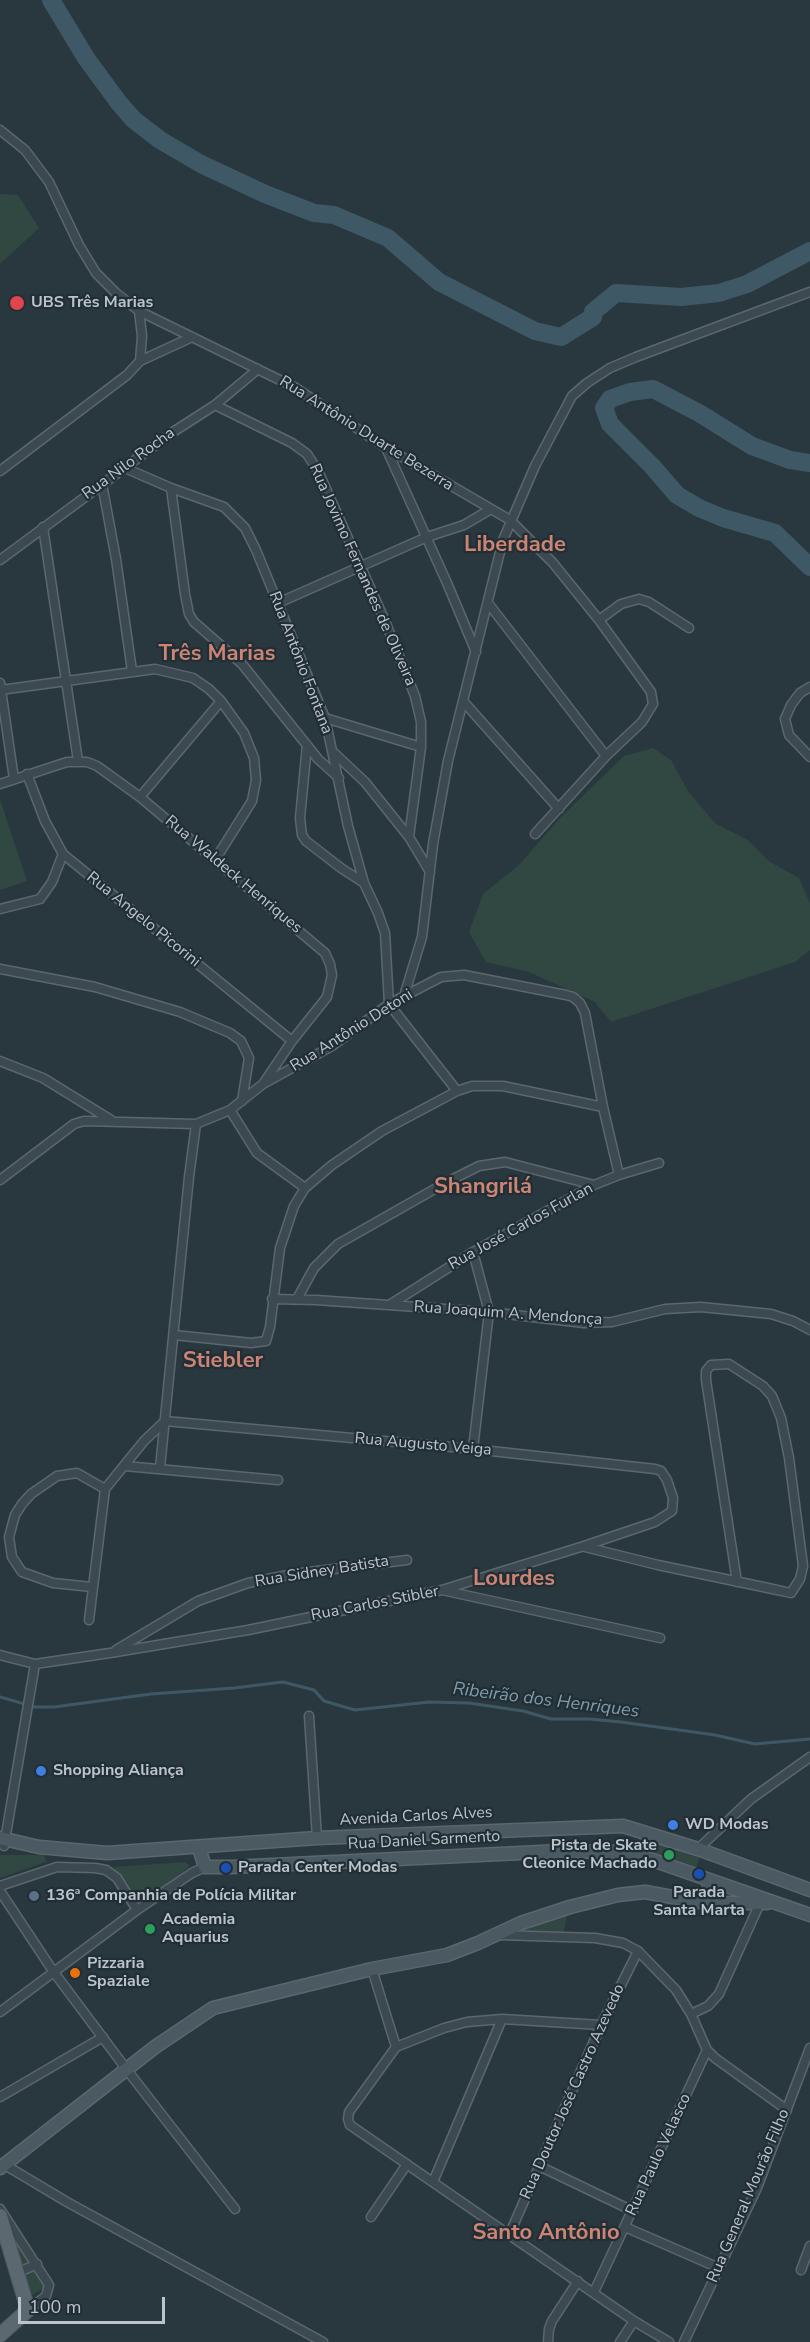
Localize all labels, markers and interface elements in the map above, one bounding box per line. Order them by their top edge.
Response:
place label: UBS Três Marias [31,293,153,313]
marker: UBS Três Marias [8,294,26,312]
street label: Rua Antônio Duarte Bezerra [275,372,457,496]
street label: Rua Nilo Rocha [79,424,179,504]
street label: Rua Jovimo Fernandes de Oliveira [304,461,420,689]
district label: Liberdade [464,533,566,559]
street label: Rua Antônio Fontana [264,589,336,737]
district label: Três Marias [158,642,276,668]
street label: Rua Waldeck Henriques [160,812,306,938]
street label: Rua Angelo Picorini [82,868,204,972]
street label: Rua Antônio Detoni [287,986,417,1076]
district label: Shangrilá [434,1175,532,1201]
street label: Rua José Carlos Furlan [445,1179,597,1275]
street label: Rua Joaquim A. Mendonça [413,1298,603,1330]
district label: Stiebler [183,1349,263,1375]
street label: Rua Augusto Veiga [354,1429,492,1461]
street label: Rua Sidney Batista [254,1552,390,1592]
district label: Lourdes [473,1567,555,1593]
street label: Rua Carlos Stibler [310,1582,440,1626]
water label: Ribeirão dos Henriques [452,1679,640,1723]
place label: Shopping Aliança [53,1761,184,1781]
marker: Shopping Aliança [34,1764,48,1778]
street label: Avenida Carlos Alves [339,1803,493,1831]
place label: WD Modas [685,1815,769,1835]
marker: WD Modas [666,1818,680,1832]
street label: Rua Daniel Sarmento [347,1827,501,1855]
place label: Pista de Skate Cleonice Machado [522,1836,657,1874]
marker: Pista de Skate Cleonice Machado [662,1848,676,1862]
place label: Parada Center Modas [238,1858,397,1878]
marker: Parada Center Modas [219,1861,233,1875]
marker: Parada Santa Marta [692,1867,706,1881]
place label: Parada Santa Marta [653,1883,745,1921]
place label: 136ª Companhia de Polícia Militar [46,1886,296,1906]
marker: 136ª Companhia de Polícia Militar [27,1889,41,1903]
place label: Academia Aquarius [162,1910,235,1948]
marker: Academia Aquarius [143,1922,157,1936]
place label: Pizzaria Spaziale [87,1954,150,1992]
marker: Pizzaria Spaziale [68,1966,82,1980]
street label: Rua Doutor José Castro Azevedo [517,1981,629,2203]
street label: Rua Paulo Velasco [622,2091,696,2219]
street label: Rua General Mourão Filho [704,2106,794,2286]
district label: Santo Antônio [472,2221,620,2247]
scale bar [21,2285,168,2323]
text: 100 m [29,2295,81,2319]

